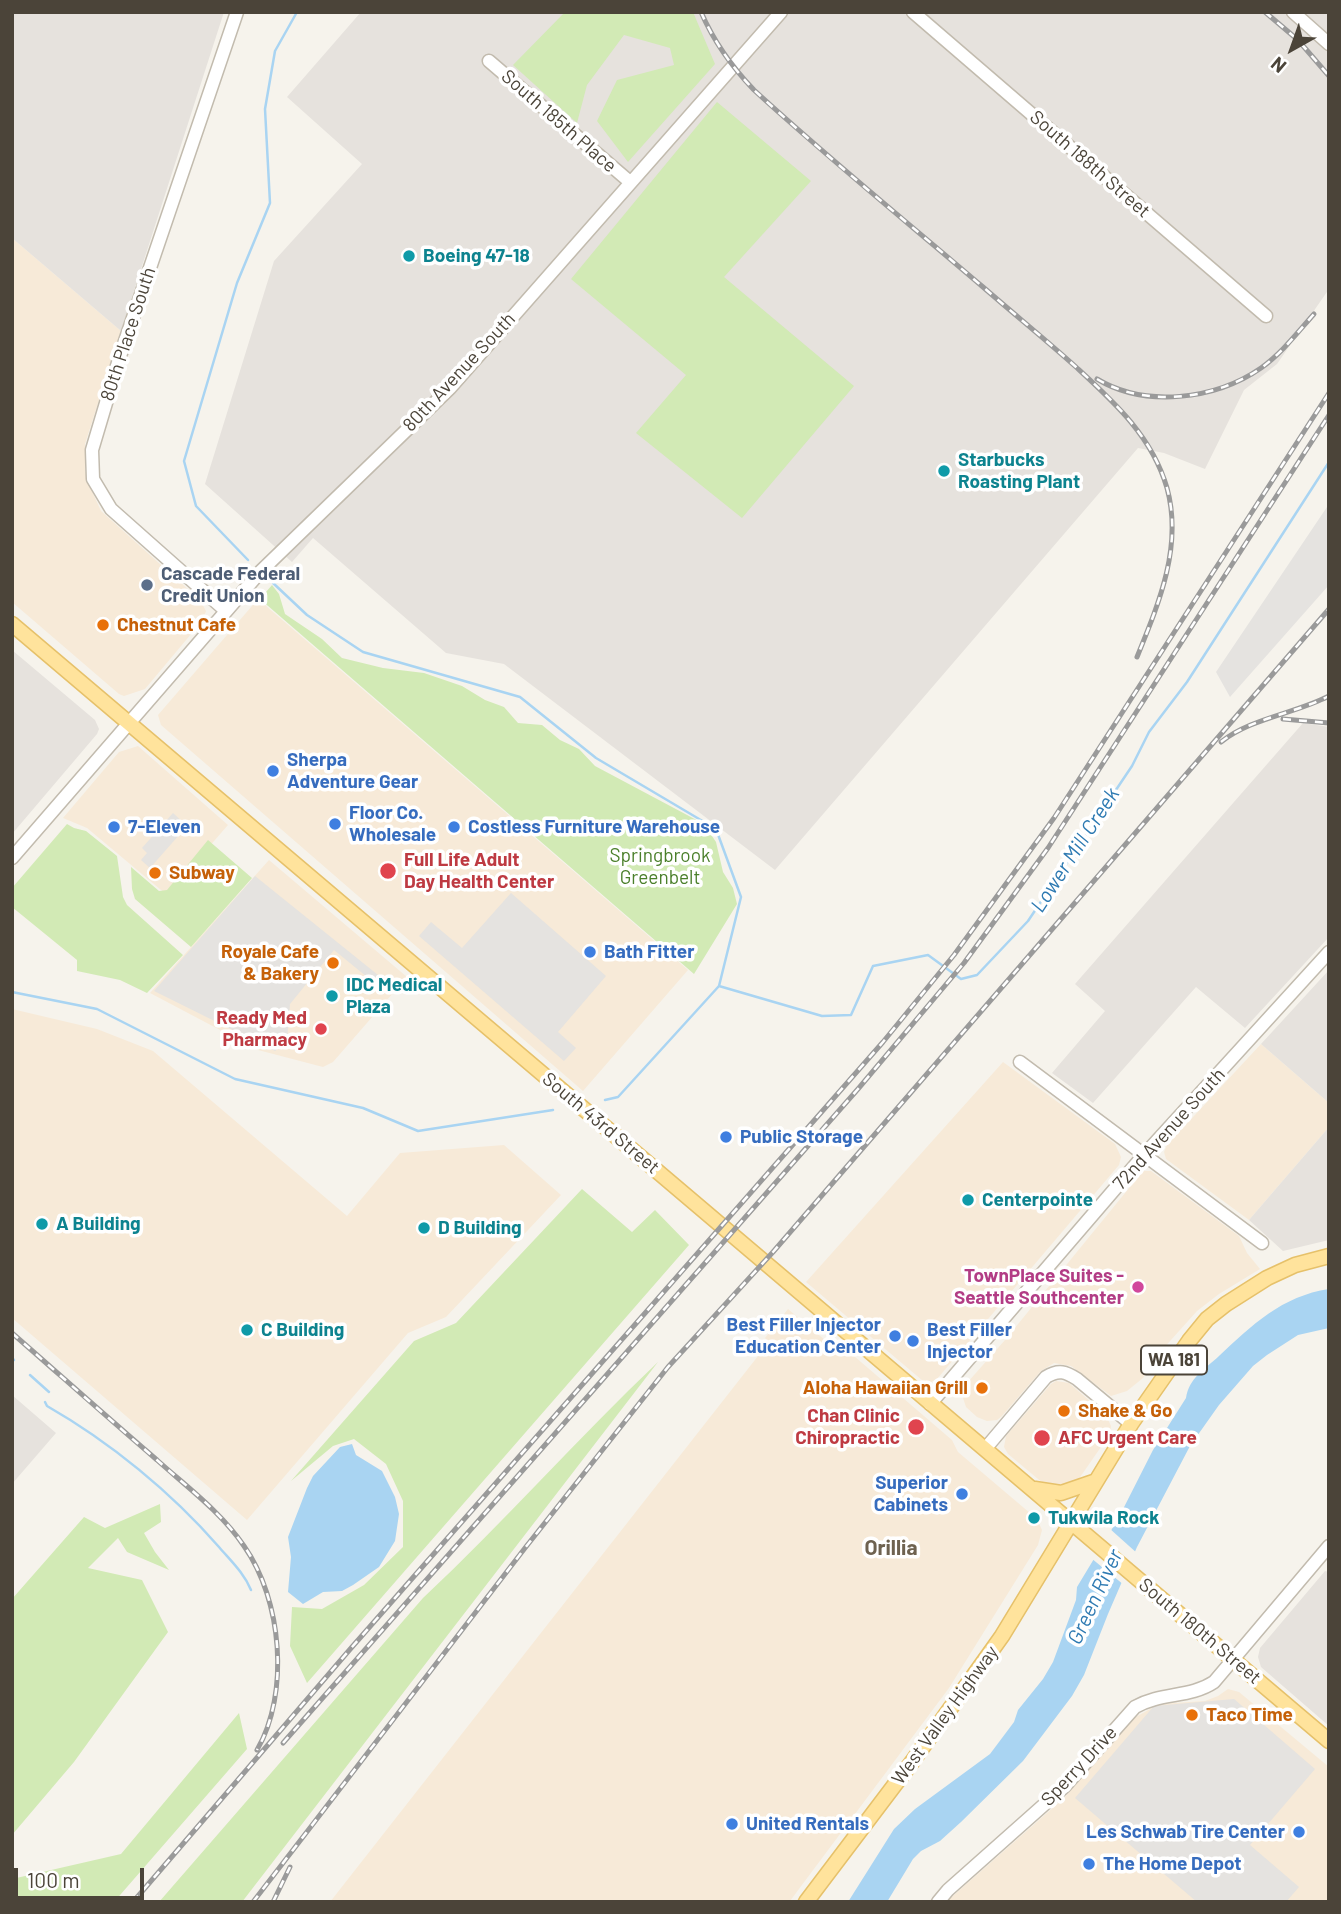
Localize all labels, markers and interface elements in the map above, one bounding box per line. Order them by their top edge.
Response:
north arrow [1257,14,1327,84]
text: N [1266,53,1290,78]
street label: South 185th Place [497,65,621,177]
street label: South 188th Street [1025,106,1155,222]
place label: Boeing 47-18 [423,245,530,267]
marker: Boeing 47-18 [401,248,417,264]
street label: 80th Place South [96,264,160,404]
street label: 80th Avenue South [398,308,520,436]
place label: Starbucks Roasting Plant [958,449,1080,493]
marker: Starbucks Roasting Plant [936,463,952,479]
place label: Cascade Federal Credit Union [161,563,300,607]
marker: Cascade Federal Credit Union [139,577,155,593]
place label: Chestnut Cafe [117,614,236,636]
marker: Chestnut Cafe [95,617,111,633]
place label: Sherpa Adventure Gear [287,749,418,793]
marker: Sherpa Adventure Gear [265,763,281,779]
water label: Lower Mill Creek [1025,783,1125,917]
place label: Floor Co. Wholesale [349,802,436,846]
place label: 7-Eleven [128,816,201,838]
marker: Floor Co. Wholesale [327,816,343,832]
place label: Costless Furniture Warehouse [468,816,720,838]
marker: 7-Eleven [106,819,122,835]
marker: Costless Furniture Warehouse [446,819,462,835]
park label: Springbrook Greenbelt [609,845,711,889]
place label: Full Life Adult Day Health Center [404,849,554,893]
marker: Full Life Adult Day Health Center [378,861,398,881]
place label: Subway [169,862,235,884]
marker: Subway [147,865,163,881]
place label: Royale Cafe & Bakery [221,941,319,985]
place label: Bath Fitter [604,941,694,963]
marker: Bath Fitter [582,944,598,960]
marker: Royale Cafe & Bakery [325,955,341,971]
place label: IDC Medical Plaza [346,974,443,1018]
marker: IDC Medical Plaza [324,988,340,1004]
place label: Ready Med Pharmacy [216,1007,307,1051]
marker: Ready Med Pharmacy [313,1021,329,1037]
street label: 72nd Avenue South [1108,1063,1230,1195]
street label: South 43rd Street [538,1067,664,1179]
place label: Public Storage [740,1126,863,1148]
marker: Public Storage [718,1129,734,1145]
place label: Centerpointe [982,1189,1093,1211]
marker: Centerpointe [960,1192,976,1208]
place label: A Building [56,1213,141,1235]
marker: A Building [34,1216,50,1232]
place label: D Building [438,1217,522,1239]
marker: D Building [416,1220,432,1236]
place label: TownPlace Suites - Seattle Southcenter [954,1265,1124,1309]
marker: TownPlace Suites - Seattle Southcenter [1130,1279,1146,1295]
place label: Best Filler Injector Education Center [726,1314,881,1358]
place label: C Building [261,1319,344,1341]
place label: Best Filler Injector [927,1319,1012,1363]
marker: C Building [239,1322,255,1338]
marker: Best Filler Injector Education Center [887,1328,903,1344]
marker: Best Filler Injector [905,1333,921,1349]
road number: WA 181 [1141,1345,1207,1374]
place label: Aloha Hawaiian Grill [803,1377,968,1399]
marker: Aloha Hawaiian Grill [974,1380,990,1396]
place label: Shake & Go [1078,1400,1173,1422]
marker: Shake & Go [1056,1403,1072,1419]
place label: Chan Clinic Chiropractic [795,1405,900,1449]
marker: Chan Clinic Chiropractic [906,1417,926,1437]
place label: AFC Urgent Care [1058,1427,1197,1449]
marker: AFC Urgent Care [1032,1428,1052,1448]
place label: Superior Cabinets [874,1472,948,1516]
marker: Superior Cabinets [954,1486,970,1502]
place label: Tukwila Rock [1048,1507,1159,1529]
marker: Tukwila Rock [1026,1510,1042,1526]
district label: Orillia [864,1535,918,1561]
water label: Green River [1062,1546,1128,1648]
street label: South 180th Street [1134,1573,1266,1689]
street label: West Valley Highway [887,1641,1003,1789]
place label: Taco Time [1206,1704,1293,1726]
marker: Taco Time [1184,1707,1200,1723]
street label: Sperry Drive [1036,1721,1122,1811]
place label: United Rentals [746,1813,869,1835]
marker: United Rentals [724,1816,740,1832]
place label: Les Schwab Tire Center [1086,1821,1285,1843]
marker: Les Schwab Tire Center [1291,1824,1307,1840]
place label: The Home Depot [1103,1853,1242,1875]
scale bar [18,1854,147,1898]
marker: The Home Depot [1081,1856,1097,1872]
text: 100 m [27,1867,80,1892]

